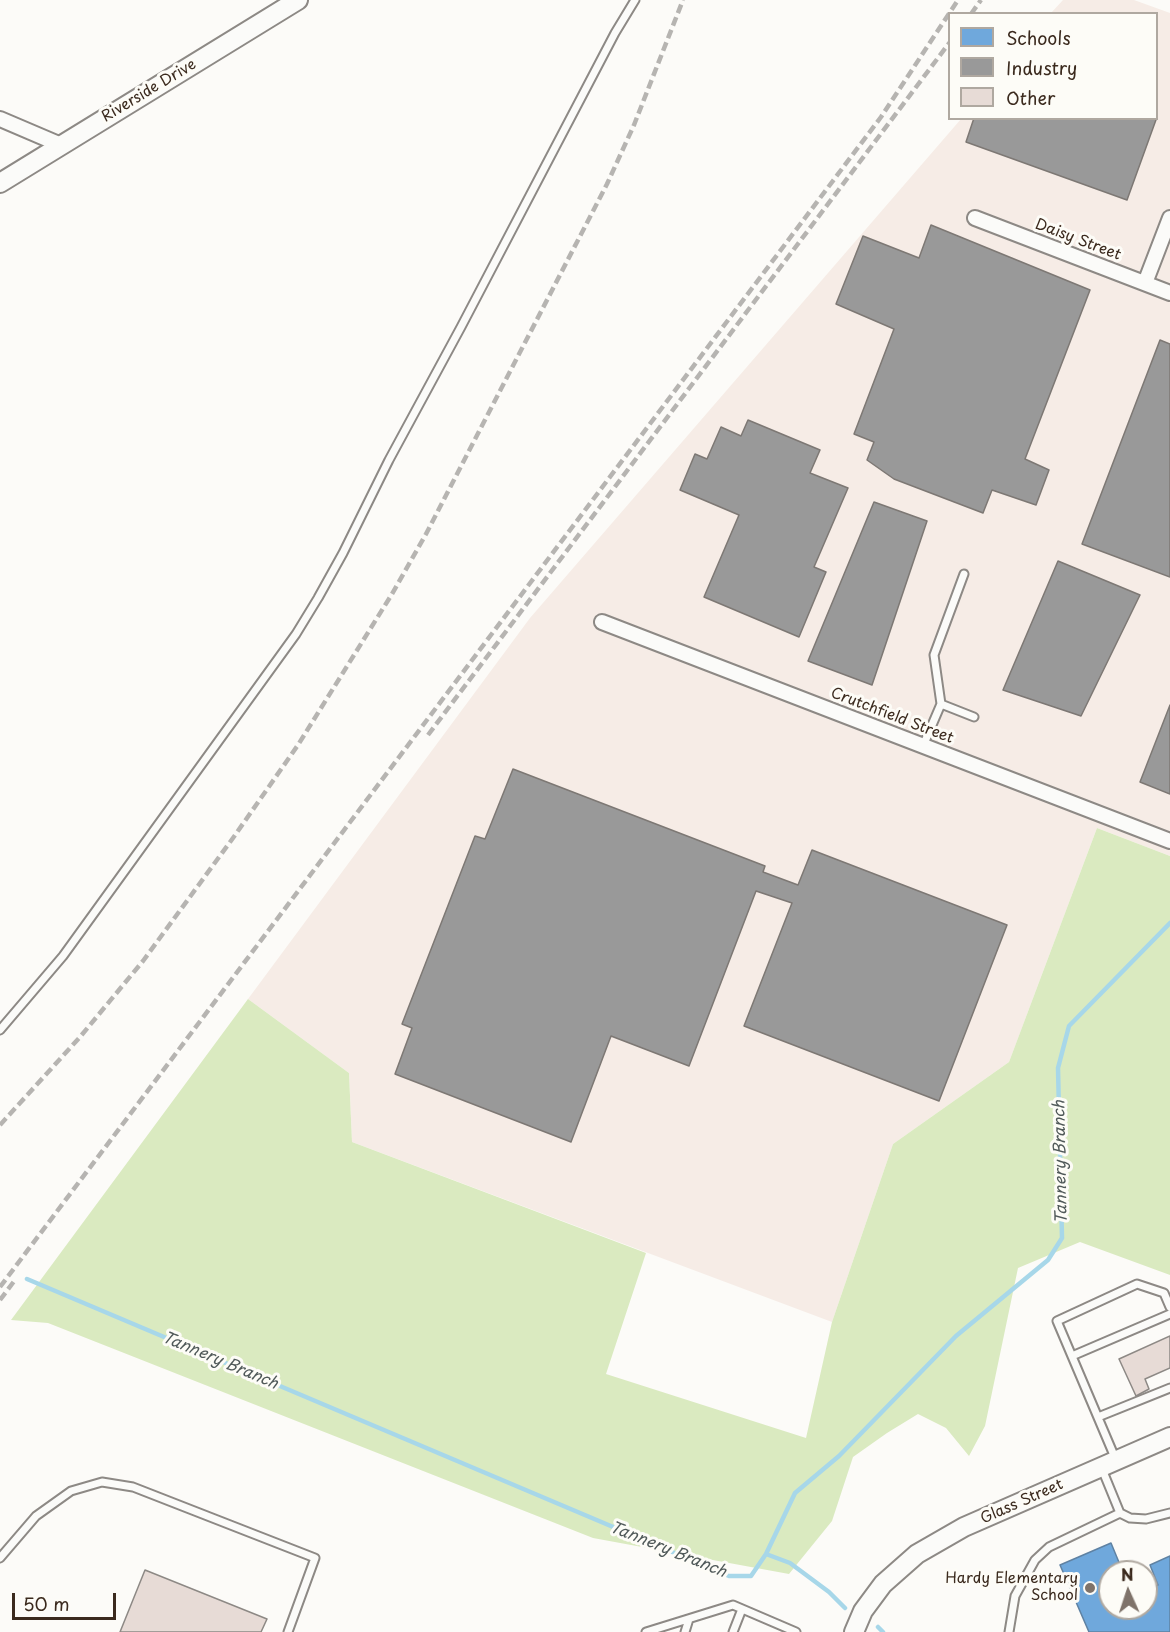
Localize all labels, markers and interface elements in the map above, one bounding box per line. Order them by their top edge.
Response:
legend [948,12,1158,120]
text: Schools [1006,24,1071,51]
text: Industry [1006,54,1077,81]
street label: Riverside Drive [98,56,200,126]
text: Other [1006,84,1055,111]
street label: Daisy Street [1033,215,1123,265]
street label: Crutchfield Street [828,684,956,748]
water label: Tannery Branch [1050,1100,1072,1224]
water label: Tannery Branch [159,1328,281,1394]
street label: Glass Street [978,1476,1066,1528]
water label: Tannery Branch [607,1518,729,1582]
north arrow [1098,1560,1158,1620]
text: N [1120,1562,1134,1586]
place label: Hardy Elementary School [945,1570,1078,1605]
scale bar [15,1581,118,1619]
marker: Hardy Elementary School [1083,1581,1097,1595]
text: 50 m [23,1590,70,1617]

